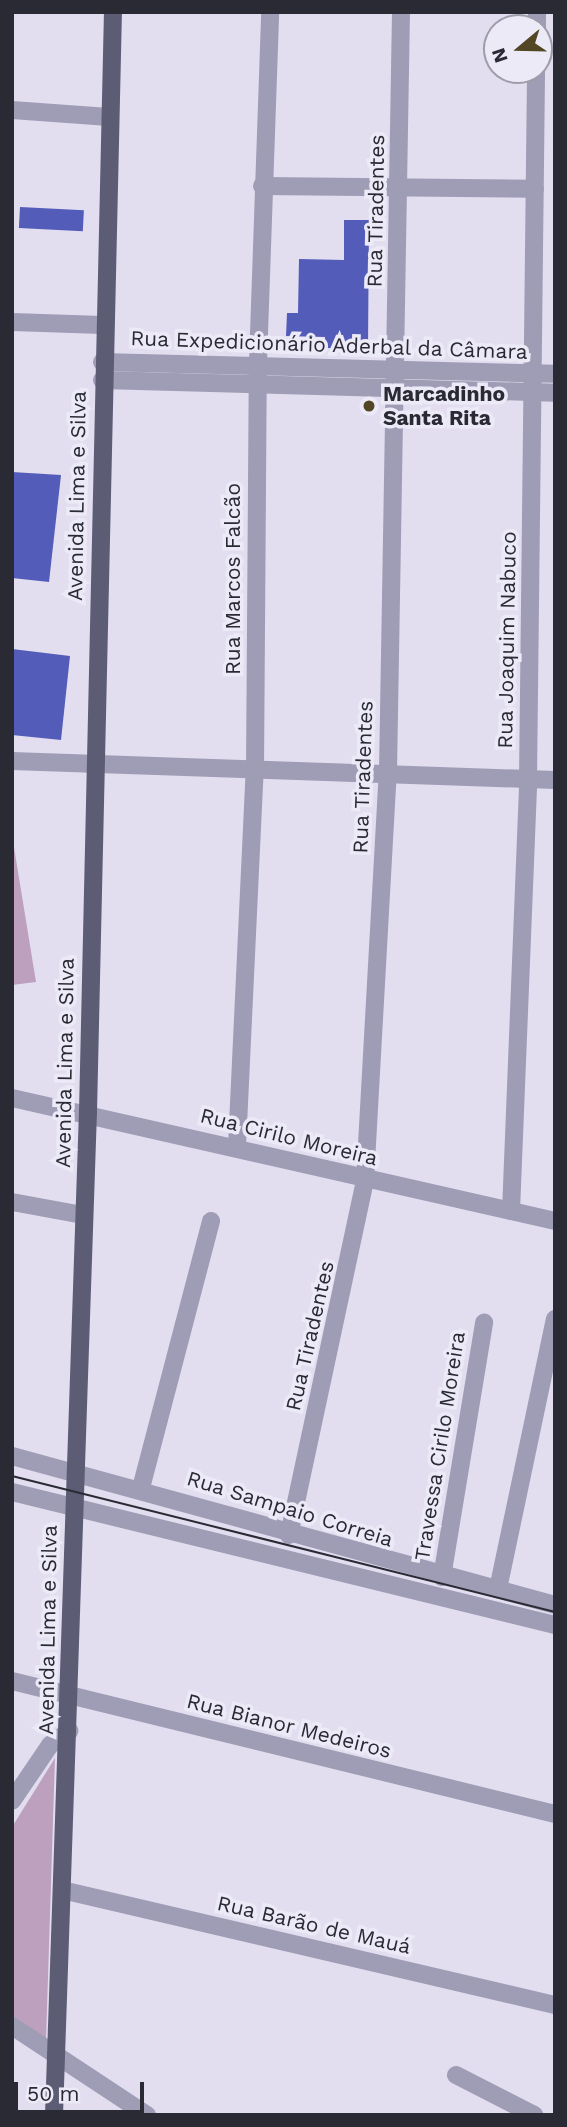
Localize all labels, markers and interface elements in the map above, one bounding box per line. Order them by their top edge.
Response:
north arrow [483,14,553,84]
text: N [486,45,513,66]
street label: Rua Tiradentes [362,134,390,288]
street label: Rua Expedicionário Aderbal da Câmara [129,325,529,365]
place label: Marcadinho Santa Rita [383,381,505,431]
street label: Avenida Lima e Silva [63,390,91,602]
marker: Marcadinho Santa Rita [361,398,377,414]
street label: Rua Marcos Falcão [220,483,246,675]
street label: Rua Joaquim Nabuco [492,531,522,749]
street label: Rua Tiradentes [348,700,378,854]
street label: Avenida Lima e Silva [51,957,79,1169]
street label: Rua Cirilo Moreira [197,1103,381,1171]
street label: Rua Tiradentes [280,1258,340,1414]
street label: Travessa Cirilo Moreira [409,1329,471,1563]
street label: Rua Sampaio Correia [184,1466,396,1552]
street label: Avenida Lima e Silva [34,1524,62,1736]
street label: Rua Bianor Medeiros [184,1688,394,1764]
street label: Rua Barão de Mauá [215,1890,413,1960]
scale bar [18,2068,147,2112]
text: 50 m [27,2081,79,2106]

